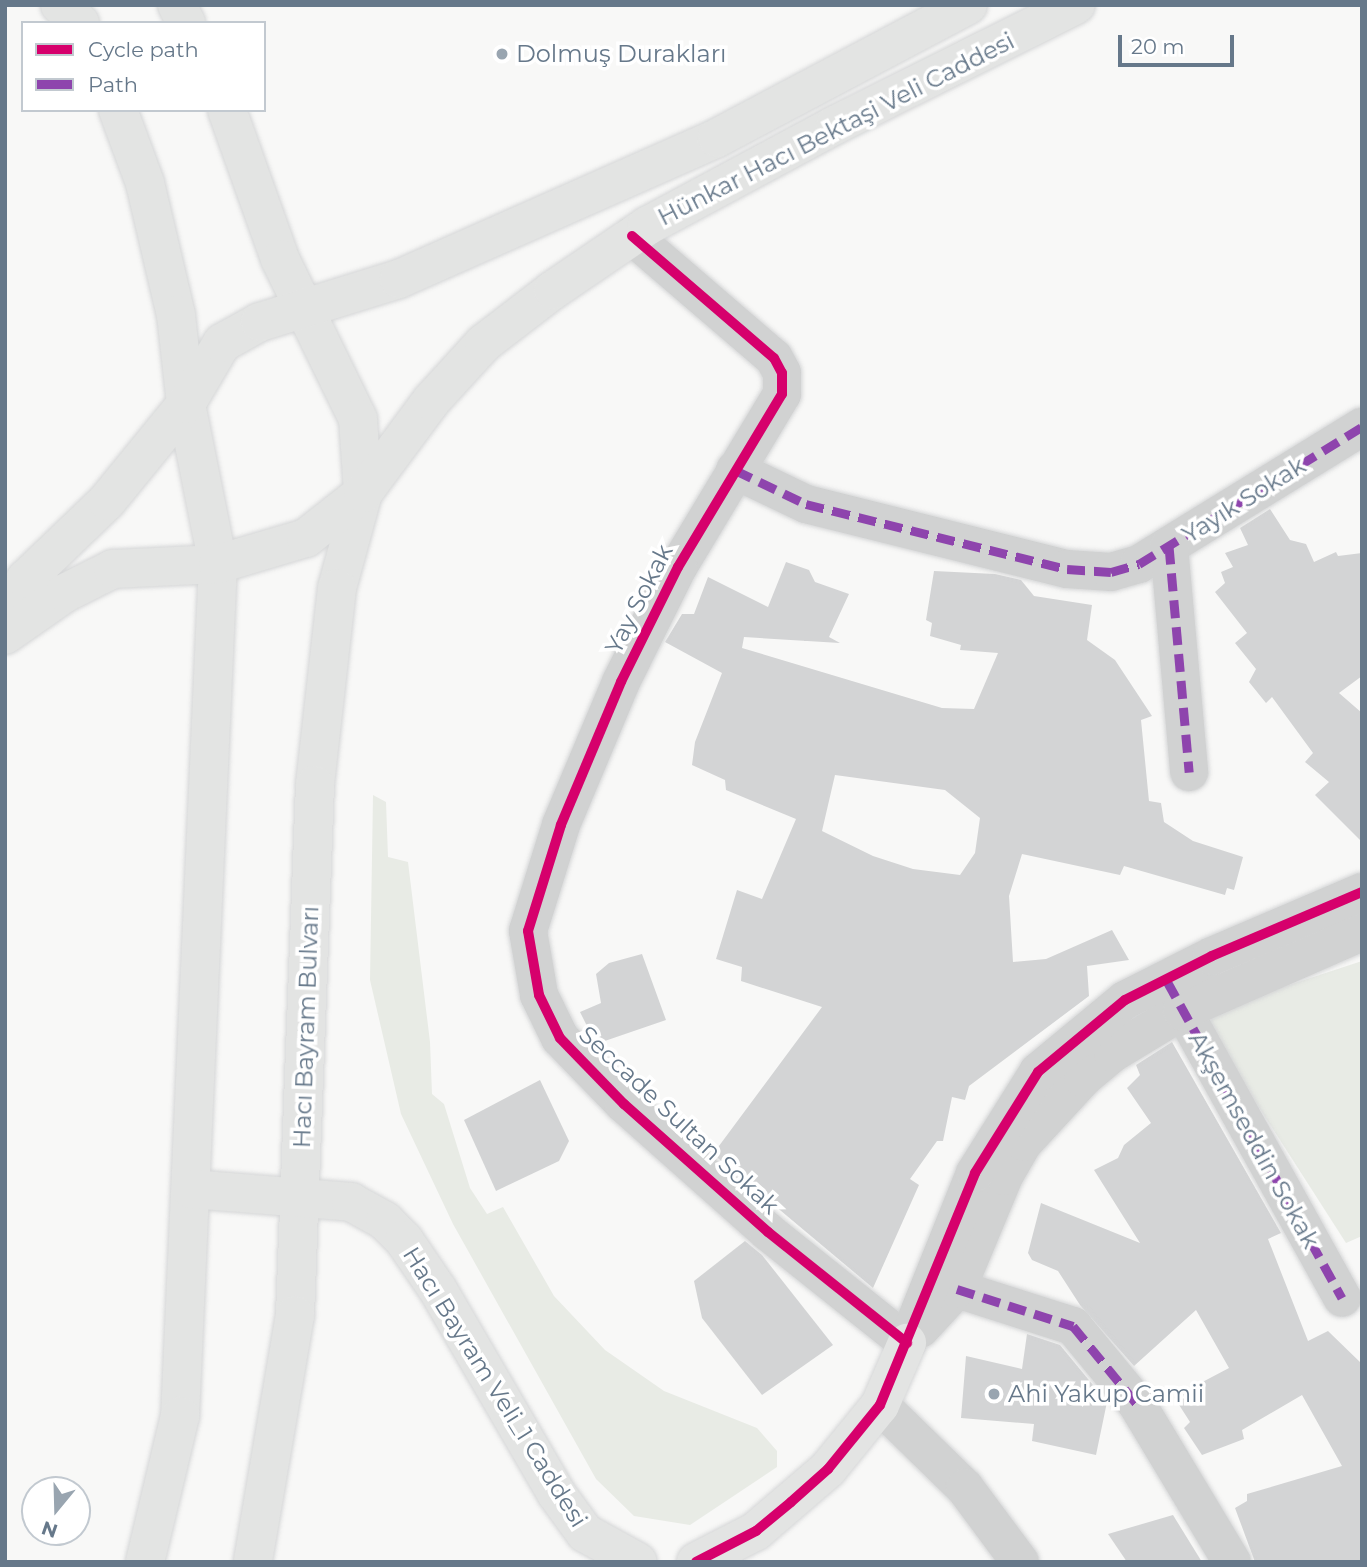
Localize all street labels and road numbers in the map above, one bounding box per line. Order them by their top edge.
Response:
street label: Hünkar Hacı Bektaşi Veli Caddesi [653,26,1019,232]
street label: Yayık Sokak [1177,451,1311,549]
street label: Yay Sokak [599,539,679,659]
street label: Hacı Bayram Bulvarı [287,905,325,1149]
street label: Seccade Sultan Sokak [573,1020,785,1220]
street label: Akşemseddin Sokak [1183,1027,1325,1253]
street label: Hacı Bayram Veli_1 Caddesi [397,1242,593,1532]

